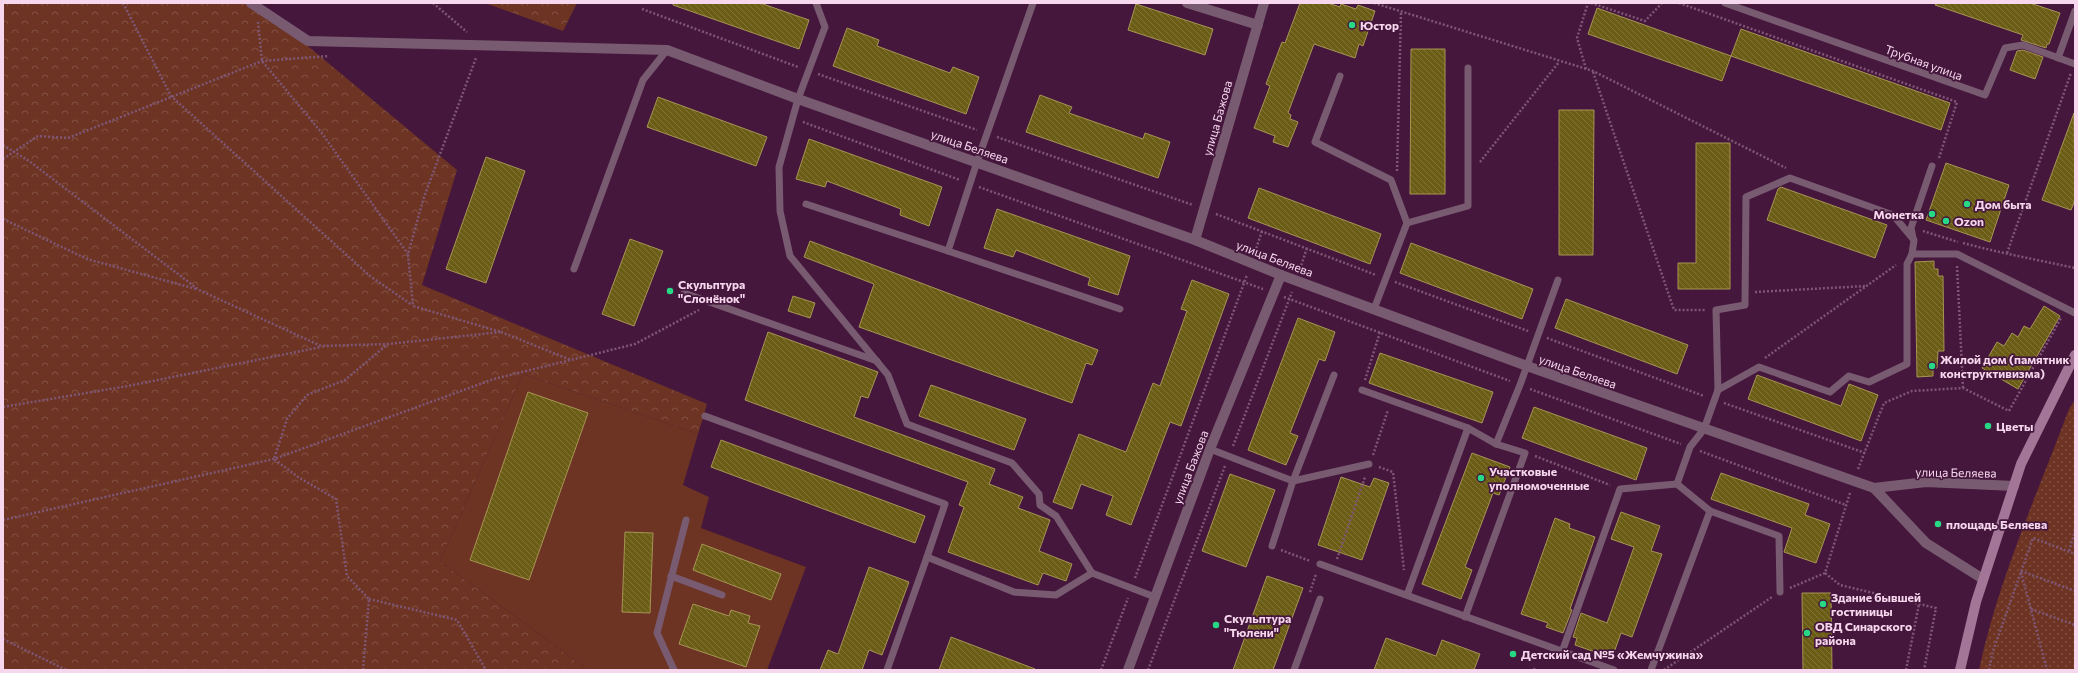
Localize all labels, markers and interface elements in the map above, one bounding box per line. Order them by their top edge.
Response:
place label: Юстор [1360,18,1399,32]
marker: Юстор [1347,20,1357,30]
street label: Трубная улица [1883,41,1965,83]
street label: улица Бажова [1200,79,1234,157]
street label: улица Беляева [929,126,1011,166]
place label: Дом быта [1975,197,2032,211]
marker: Дом быта [1962,199,1972,209]
place label: Монетка [1873,207,1924,221]
marker: Монетка [1927,209,1937,219]
place label: Ozon [1954,214,1984,228]
marker: Ozon [1941,216,1951,226]
street label: улица Беляева [1235,237,1315,279]
place label: Скульптура "Слонёнок" [678,277,745,305]
marker: Скульптура "Слонёнок" [665,286,675,296]
street label: улица Беляева [1537,351,1619,391]
place label: Жилой дом (памятник конструктивизма) [1940,352,2069,380]
marker: Жилой дом (памятник конструктивизма) [1927,361,1937,371]
place label: Цветы [1996,419,2033,433]
marker: Цветы [1983,421,1993,431]
street label: улица Бажова [1170,428,1210,506]
place label: Участковые уполномоченные [1489,464,1589,492]
street label: улица Беляева [1915,464,1997,480]
marker: Участковые уполномоченные [1476,473,1486,483]
place label: площадь Беляева [1946,517,2047,531]
marker: площадь Беляева [1933,519,1943,529]
place label: Здание бывшей гостиницы [1831,590,1921,618]
marker: Здание бывшей гостиницы [1818,599,1828,609]
place label: Скульптура "Тюлени" [1224,611,1291,639]
place label: ОВД Синарского района [1815,619,1912,647]
marker: Скульптура "Тюлени" [1211,620,1221,630]
marker: ОВД Синарского района [1802,628,1812,638]
place label: Детский сад №5 «Жемчужина» [1521,647,1704,661]
marker: Детский сад №5 «Жемчужина» [1508,649,1518,659]

